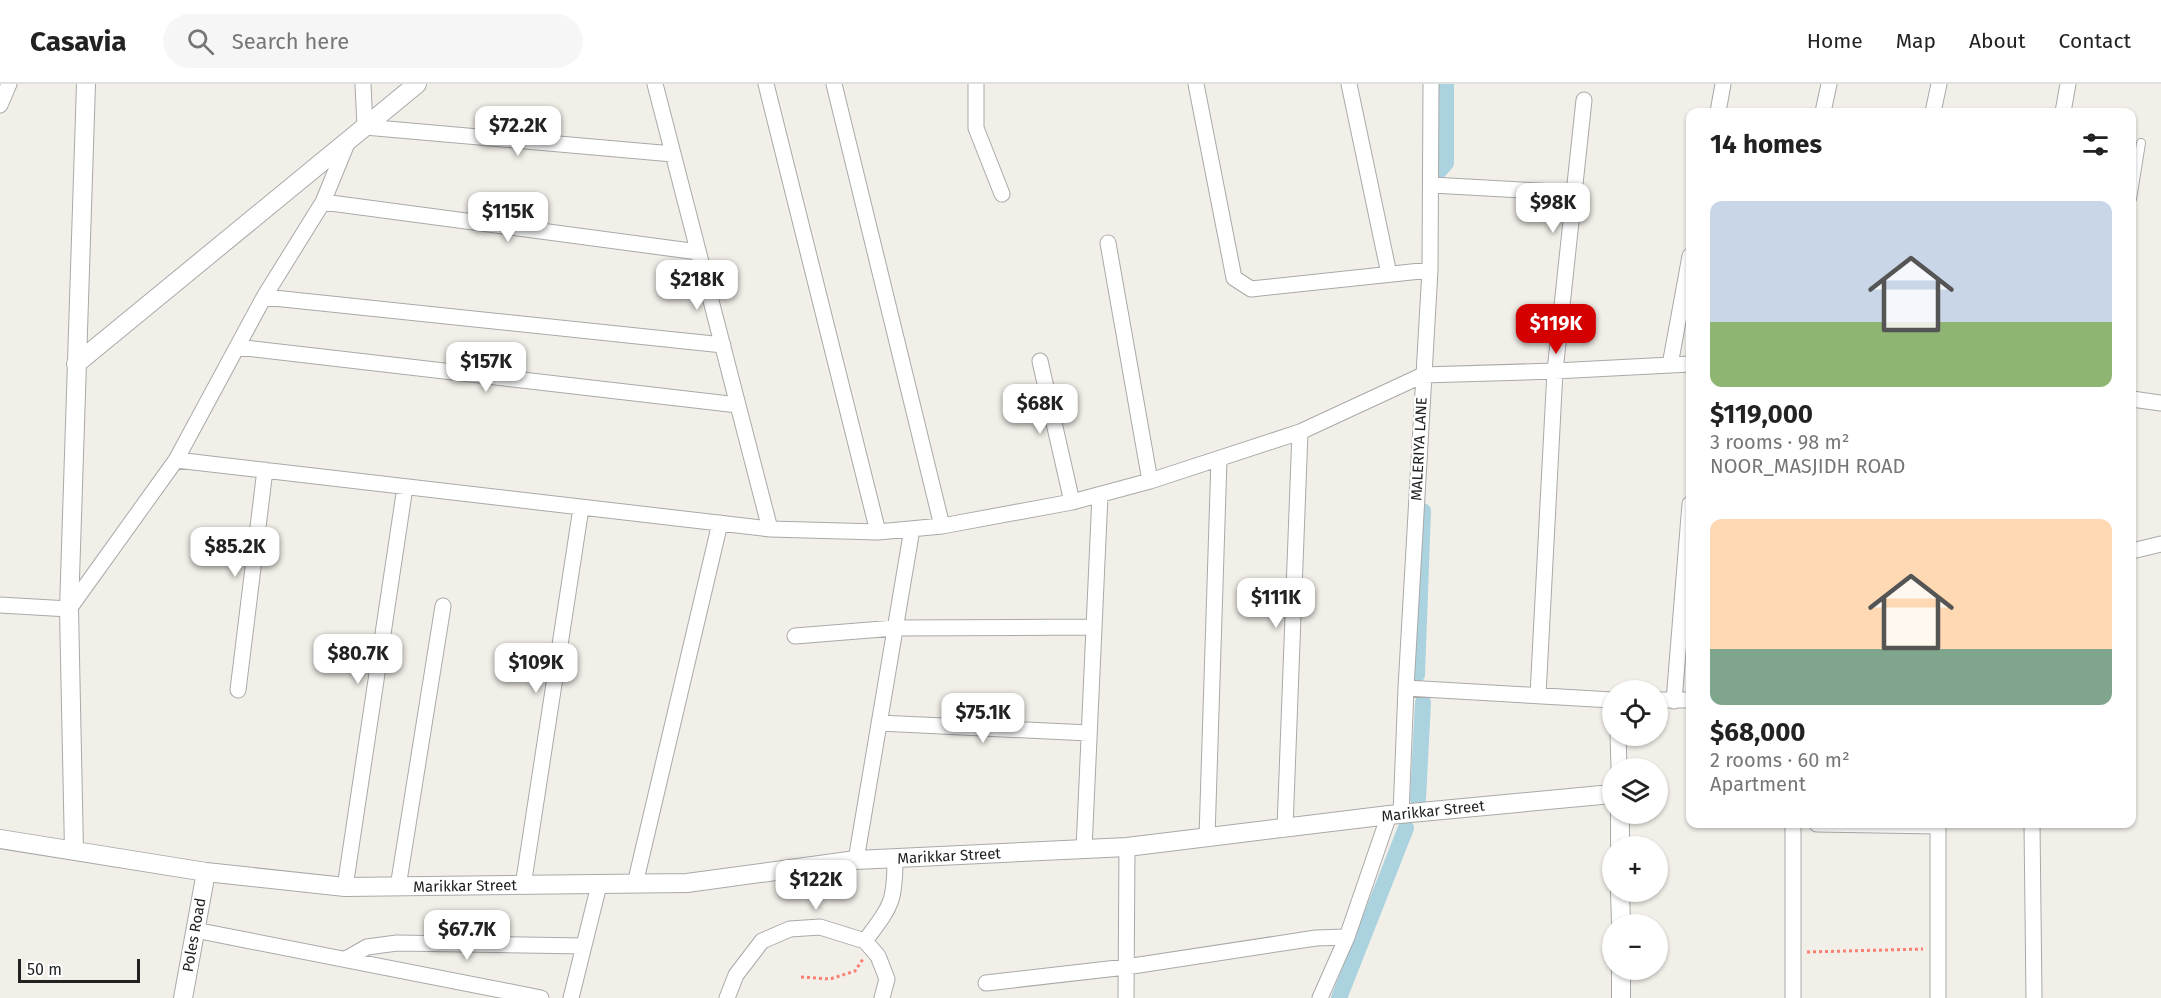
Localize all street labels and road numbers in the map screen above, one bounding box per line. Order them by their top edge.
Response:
street label: MALERIYA LANE [1407,397,1431,501]
street label: Marikkar Street [1381,797,1486,825]
street label: Marikkar Street [897,844,1002,868]
street label: Marikkar Street [413,876,518,896]
street label: Poles Road [179,896,209,974]

